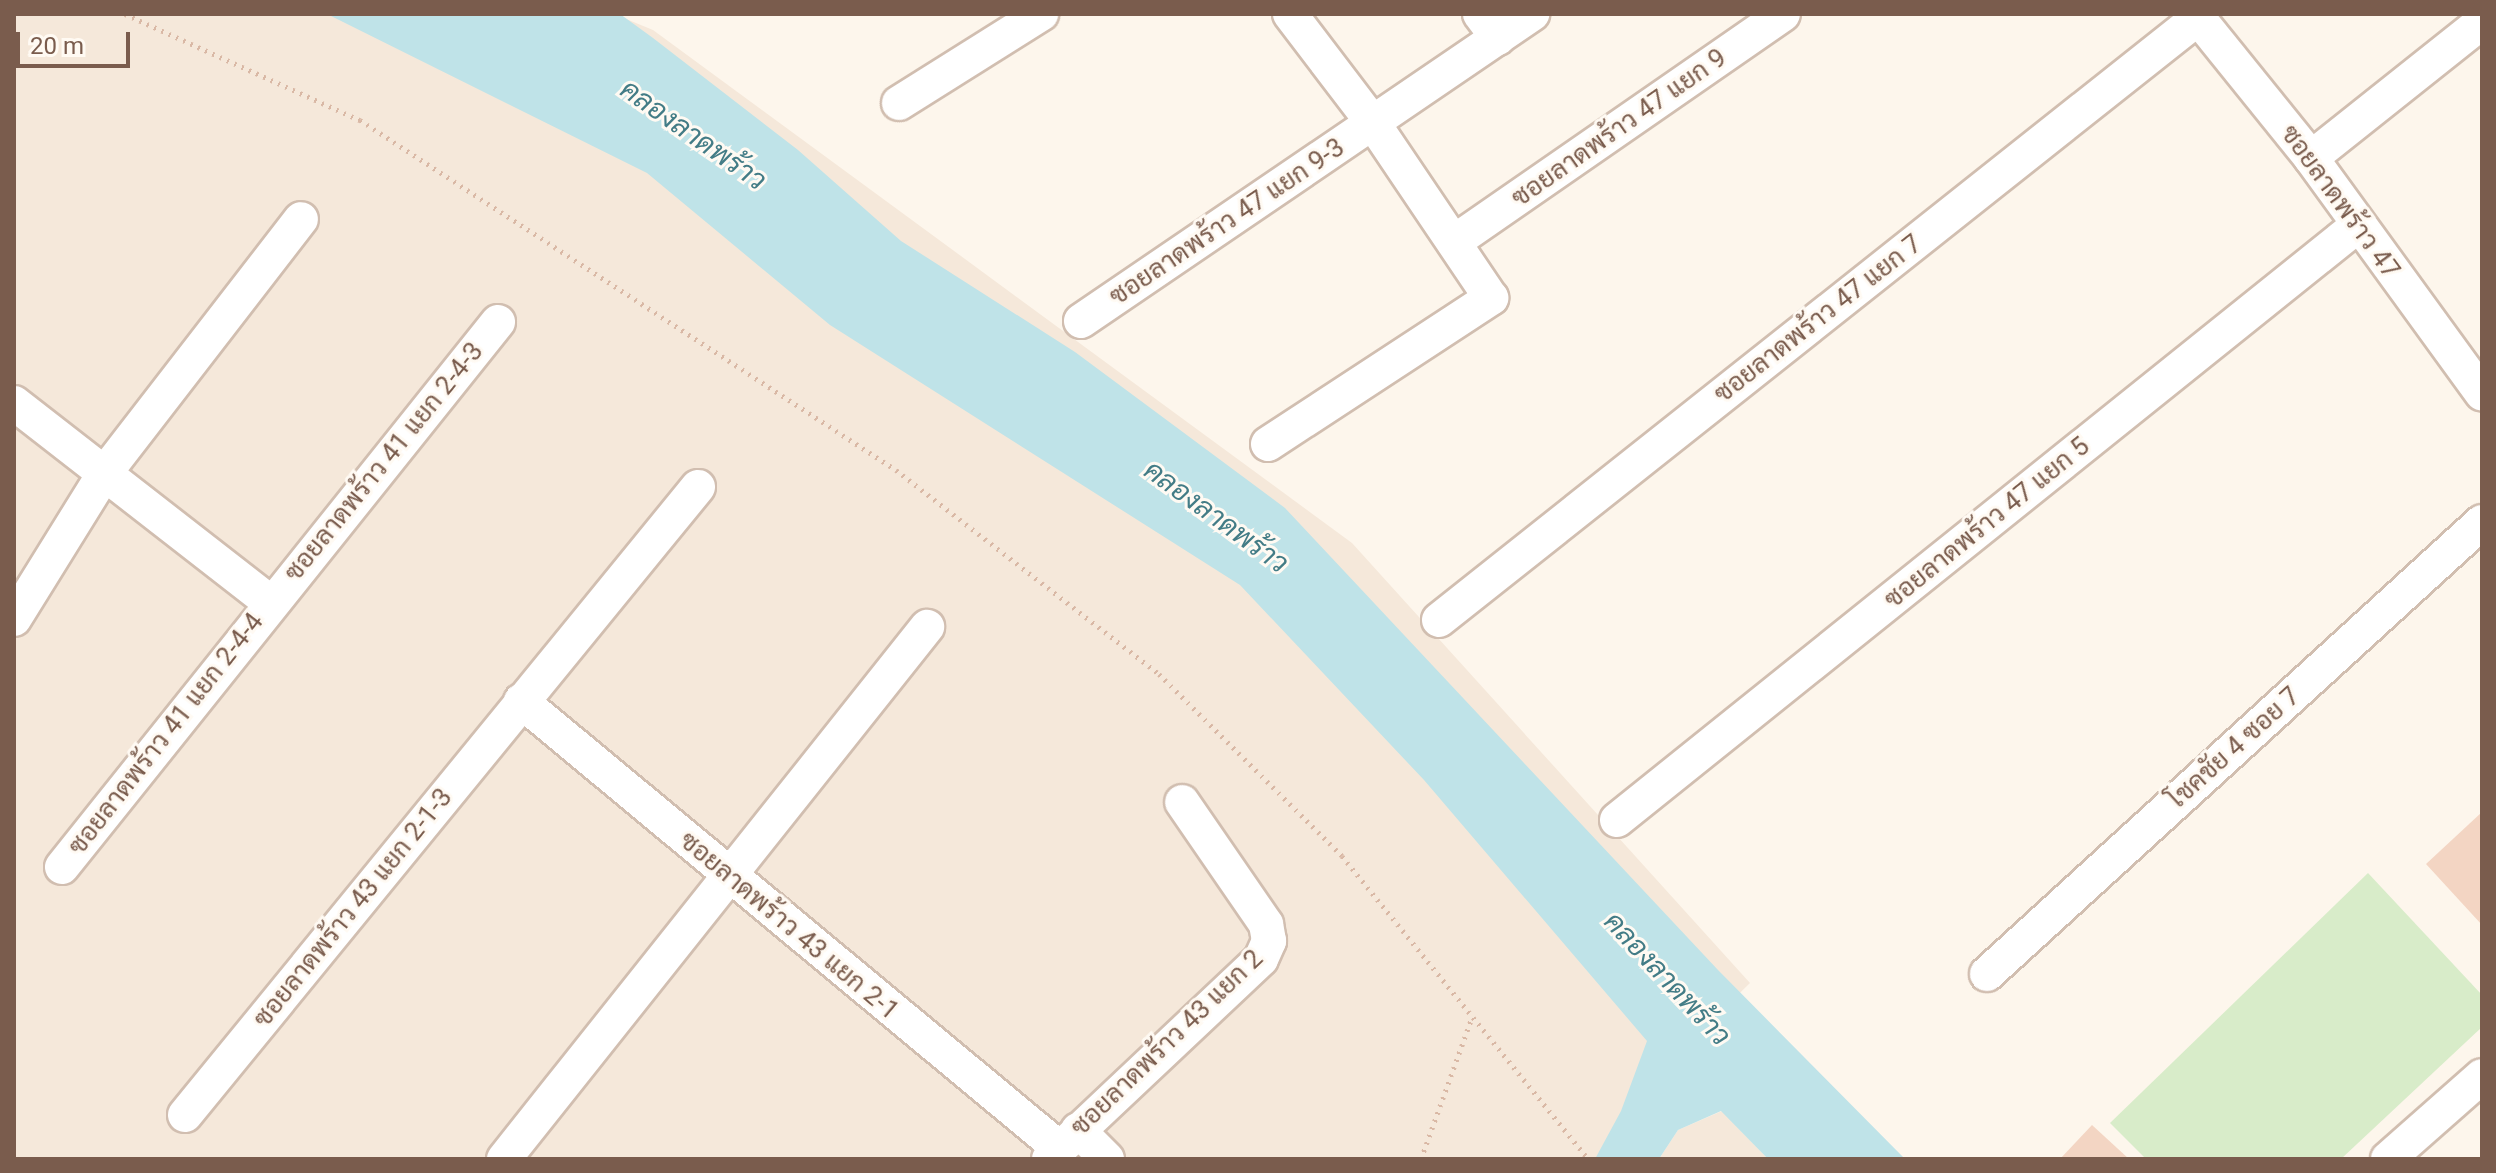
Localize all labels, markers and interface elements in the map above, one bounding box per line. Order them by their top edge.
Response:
scale bar [20,16,134,66]
text: 20 m [30,32,84,60]
street label: ซอยลาดพร้าว 47 แยก 9 [1506,42,1732,214]
water label: คลองลาดพร้าว [614,72,772,198]
street label: ซอยลาดพร้าว 47 [2274,119,2406,285]
street label: ซอยลาดพร้าว 47 แยก 9-3 [1104,132,1350,312]
street label: ซอยลาดพร้าว 47 แยก 7 [1708,228,1928,410]
street label: ซอยลาดพร้าว 41 แยก 2-4-3 [278,336,490,588]
street label: ซอยลาดพร้าว 47 แยก 5 [1878,431,2096,615]
water label: คลองลาดพร้าว [1137,453,1295,581]
street label: ซอยลาดพร้าว 41 แยก 2-4-4 [62,607,270,861]
street label: โชคชัย 4 ซอย 7 [2162,681,2306,815]
street label: ซอยลาดพร้าว 43 แยก 2-1-3 [247,782,459,1034]
street label: ซอยลาดพร้าว 43 แยก 2-1 [673,825,905,1027]
water label: คลองลาดพร้าว [1597,905,1737,1053]
street label: ซอยลาดพร้าว 43 แยก 2 [1065,943,1269,1143]

